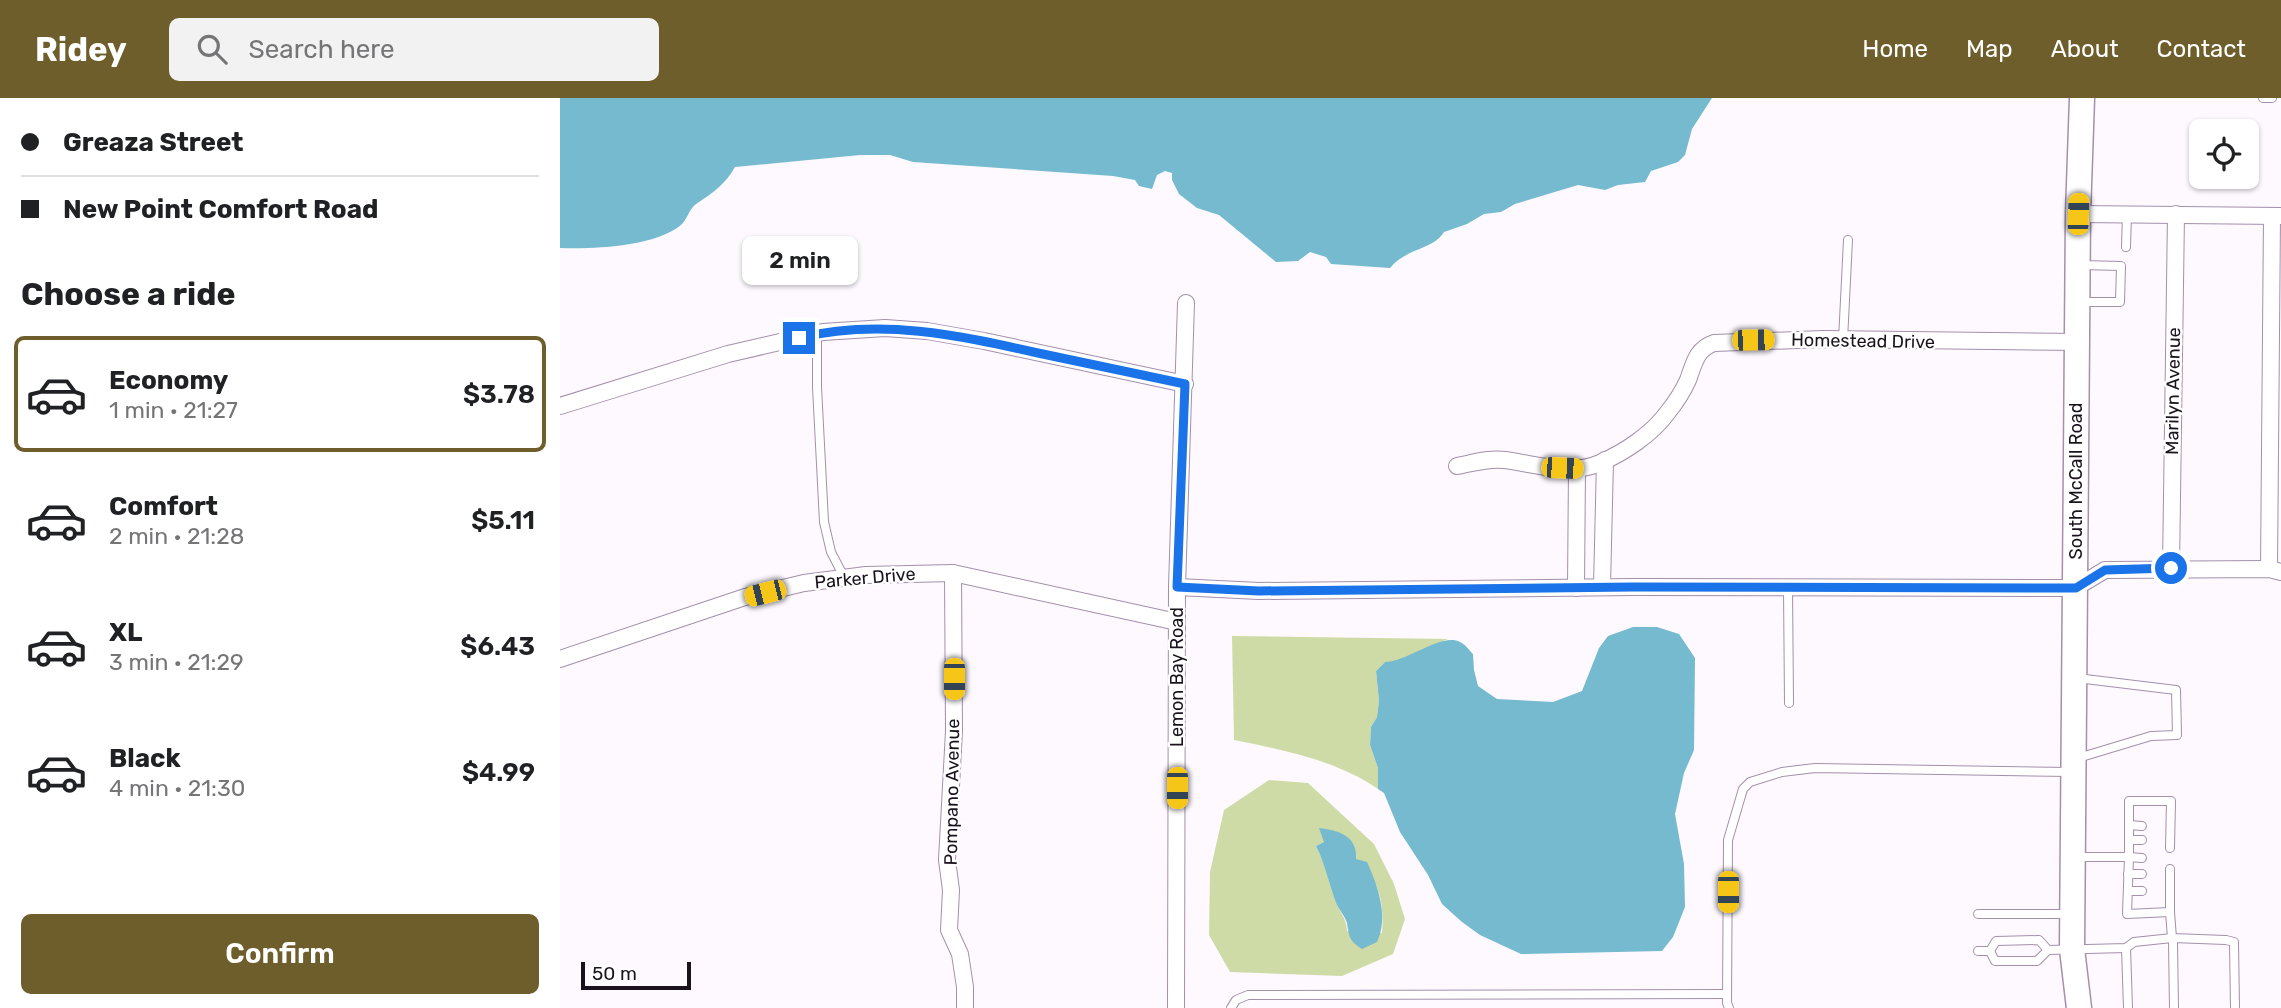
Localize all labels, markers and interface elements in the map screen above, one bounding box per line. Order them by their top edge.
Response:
search box [169,18,659,81]
text: Ridey [35,30,127,69]
icon: search [193,30,231,68]
text: Search here [249,34,394,65]
text: Home [1862,35,1928,63]
text: Map [1966,35,2013,63]
text: About [2051,35,2119,63]
text: Contact [2157,35,2246,63]
map controls [2189,119,2259,189]
button: locate [2189,119,2259,189]
text: Greaza Street [63,127,244,158]
car [2067,193,2090,235]
text: New Point Comfort Road [63,194,378,225]
callout: 2 min [741,236,857,286]
text: 2 min [769,246,831,274]
text: Choose a ride [21,275,235,313]
route end [783,322,815,354]
street label: Marilyn Avenue [2161,327,2185,455]
car [1732,329,1775,351]
street label: Homestead Drive [1791,329,1935,353]
icon: car [25,363,88,426]
text: Economy [109,365,228,396]
text: $3.78 [463,379,535,410]
text: 1 min · 21:27 [109,396,238,424]
street label: South McCall Road [2065,403,2087,559]
car [1541,457,1584,479]
icon: car [25,489,88,552]
text: Comfort [109,491,218,522]
text: $5.11 [471,505,535,536]
text: 2 min · 21:28 [109,522,244,550]
route start [2155,552,2187,584]
street label: Parker Drive [814,563,916,593]
car [743,578,788,608]
street label: Lemon Bay Road [1166,607,1188,747]
icon: car [25,615,88,678]
text: XL [109,617,142,648]
text: $6.43 [460,631,535,662]
text: 3 min · 21:29 [109,648,244,676]
car [944,658,965,700]
street label: Pompano Avenue [940,718,964,866]
icon: car [25,741,88,804]
text: Black [109,743,181,774]
text: $4.99 [462,757,535,788]
car [1167,767,1188,809]
text: 4 min · 21:30 [109,774,245,802]
car [1718,871,1739,913]
button: Confirm [21,914,539,994]
scale bar [581,959,691,991]
text: 50 m [592,962,637,985]

